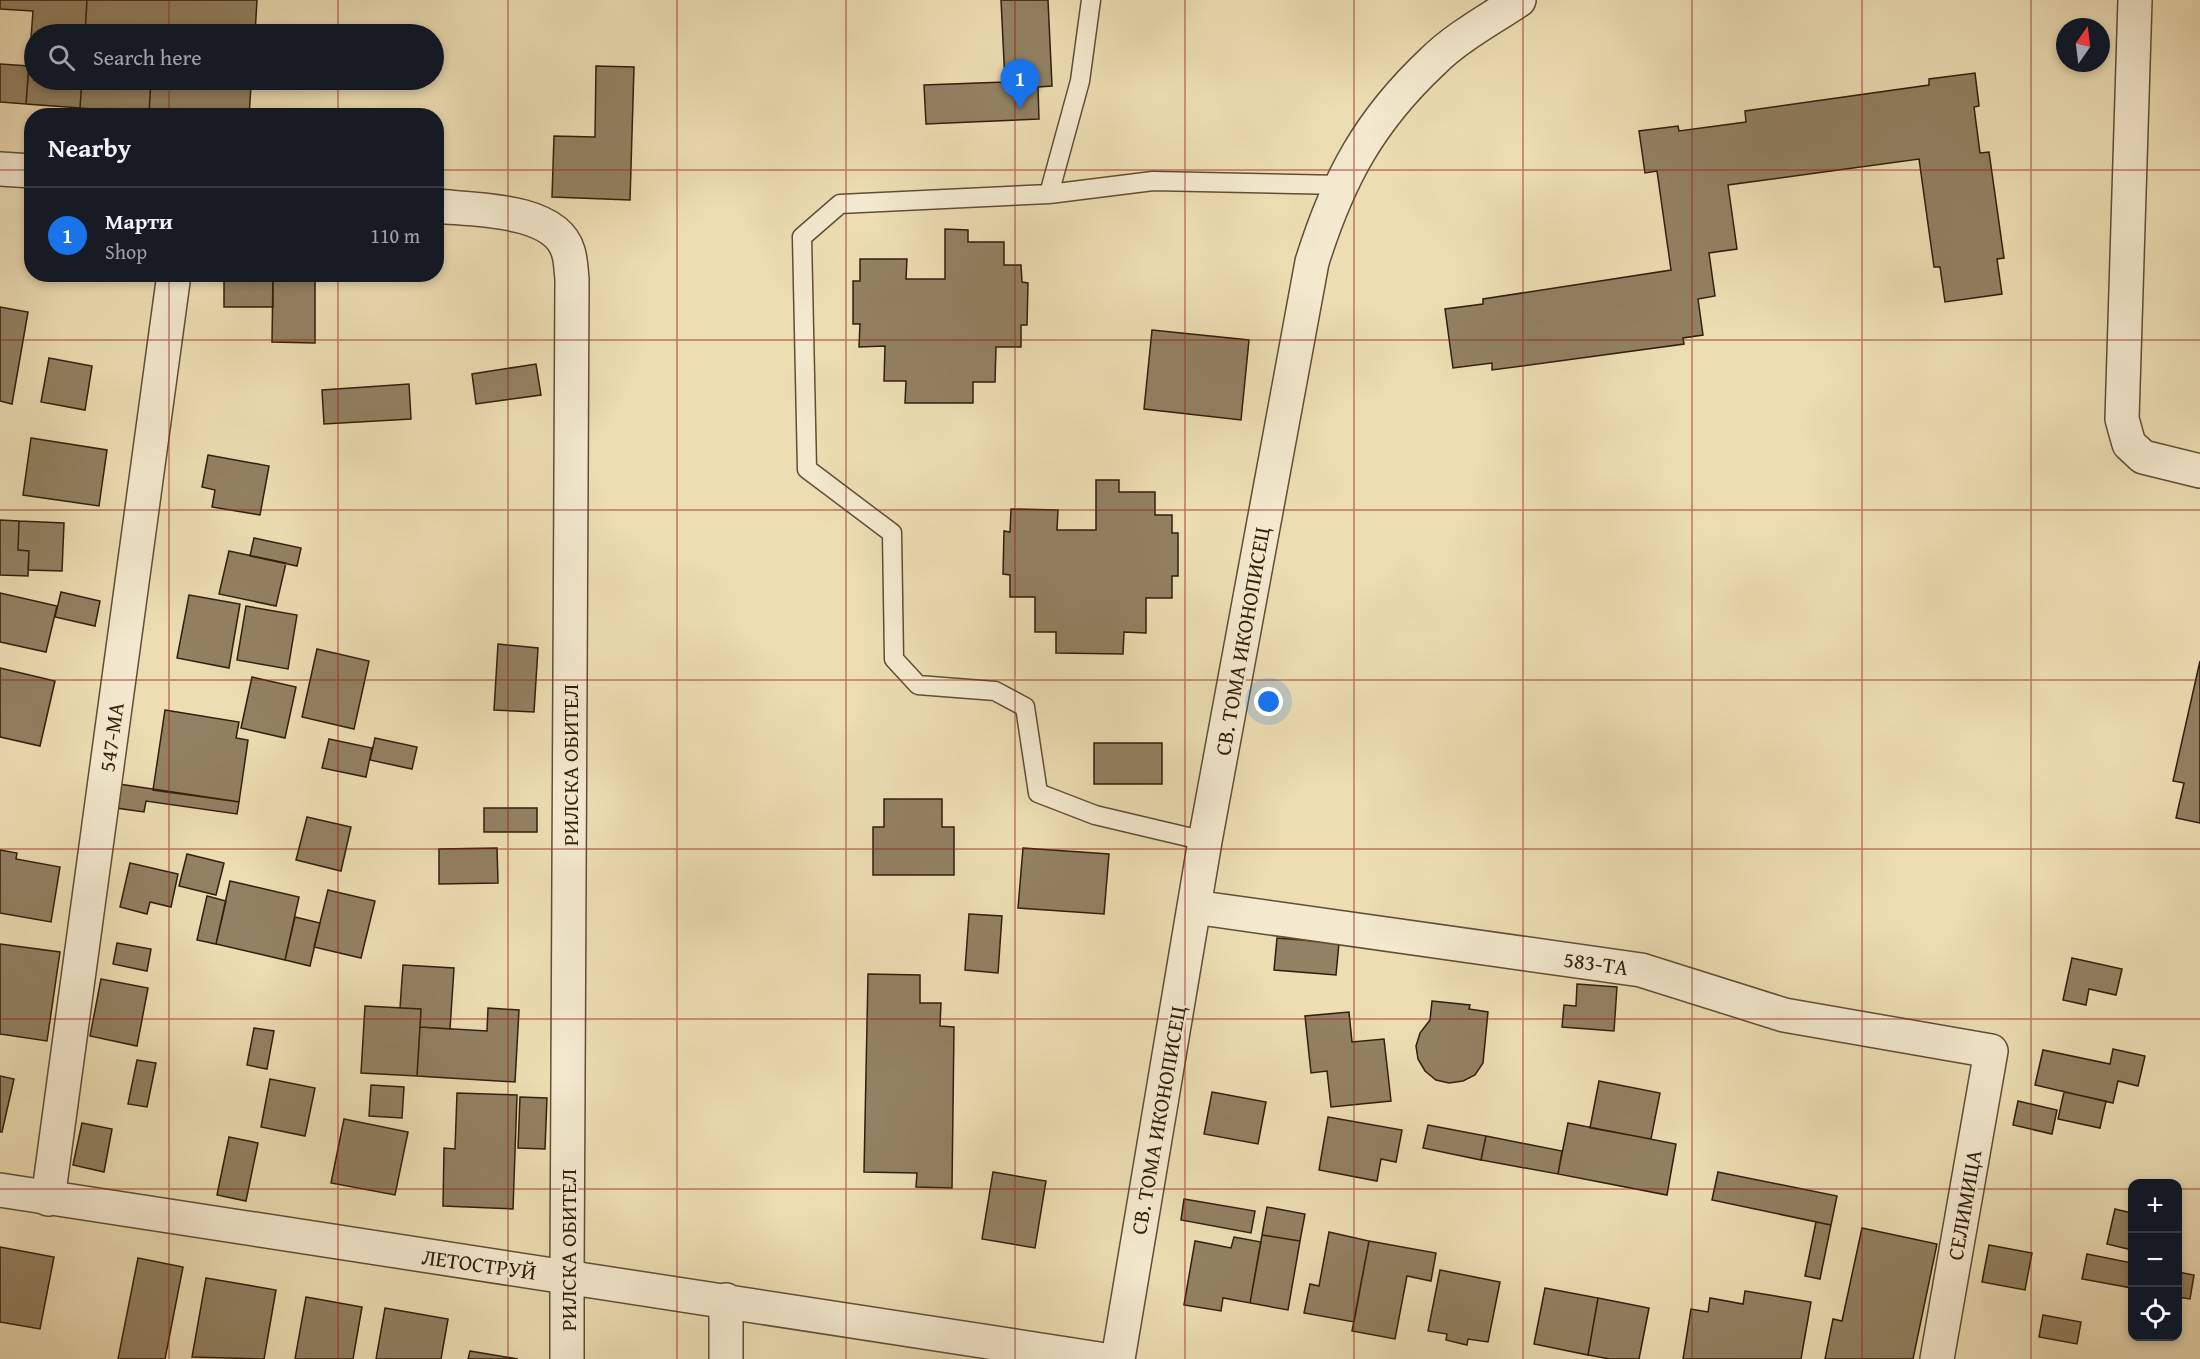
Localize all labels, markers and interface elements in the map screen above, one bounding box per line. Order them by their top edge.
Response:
north arrow [2056,18,2110,72]
search box [24,24,444,90]
icon: search [45,41,78,74]
text: Search here [93,41,202,73]
pin: 1 [1000,60,1040,109]
text: Nearby [48,128,131,167]
text: Марти [105,205,173,237]
text: 1 [62,221,73,250]
text: 110 m [370,221,420,250]
text: Shop [105,237,147,266]
street label: СВ. ТОМА ИКОНОПИСЕЦ [1206,524,1278,758]
street label: РИЛСКА ОБИТЕЛ [554,684,586,846]
your location [1254,687,1283,716]
street label: 547-МА [90,699,132,774]
street label: 583-ТА [1562,943,1631,983]
street label: СВ. ТОМА ИКОНОПИСЕЦ [1122,1003,1194,1237]
street label: СЕЛИМИЦА [1939,1147,1990,1263]
street label: РИЛСКА ОБИТЕЛ [552,1169,584,1331]
map controls [2128,1179,2182,1341]
button: + [2128,1179,2182,1233]
button: − [2128,1233,2182,1287]
street label: ЛЕТОСТРУЙ [420,1240,538,1288]
button: locate [2128,1287,2182,1341]

